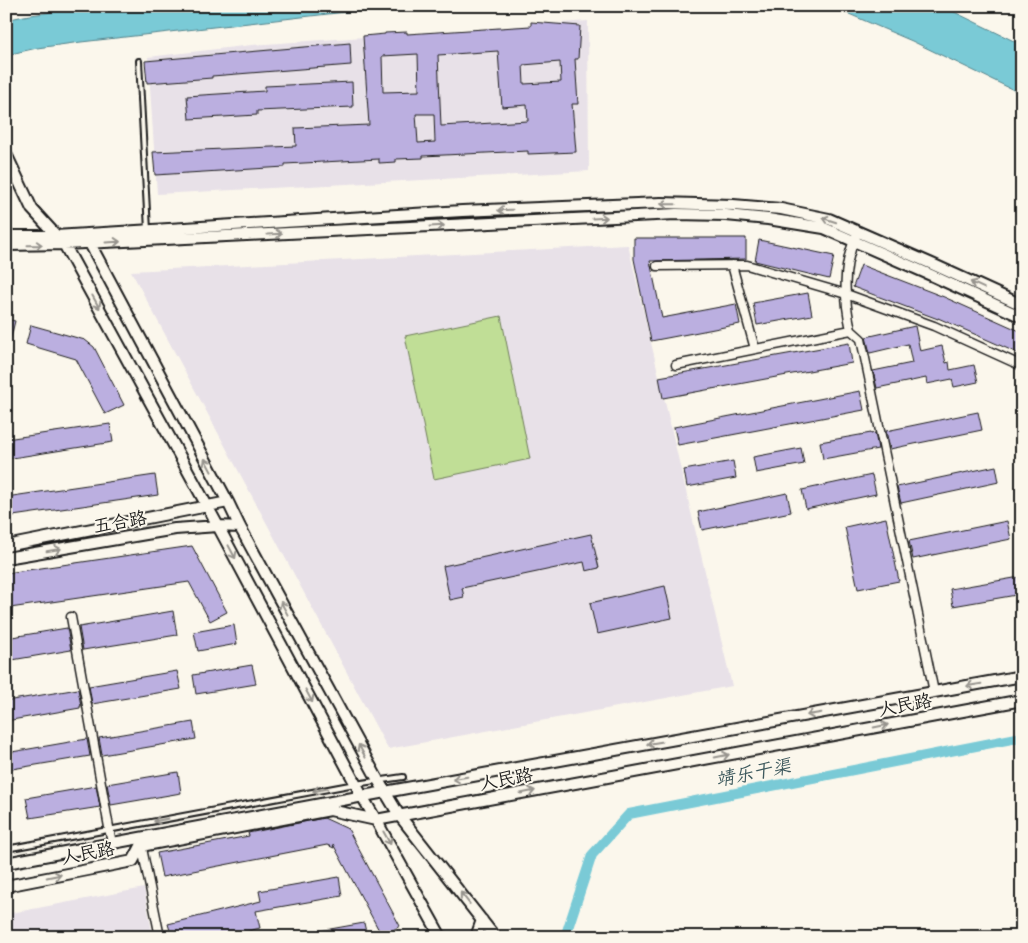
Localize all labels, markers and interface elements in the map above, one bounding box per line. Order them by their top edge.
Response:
one-way arrow [660,199,676,208]
one-way arrow [498,205,514,214]
one-way arrow [591,213,607,222]
one-way arrow [821,215,837,224]
one-way arrow [429,221,445,230]
one-way arrow [267,229,283,238]
one-way arrow [104,237,120,246]
one-way arrow [26,240,43,250]
one-way arrow [970,280,985,290]
one-way arrow [91,295,101,309]
one-way arrow [203,457,213,472]
street label: 五合路 [92,506,148,538]
one-way arrow [46,545,62,555]
one-way arrow [228,545,238,559]
one-way arrow [279,602,289,616]
one-way arrow [966,680,982,690]
one-way arrow [304,688,314,703]
street label: 人民路 [876,689,934,721]
one-way arrow [806,710,822,719]
one-way arrow [873,720,889,730]
one-way arrow [646,739,662,748]
one-way arrow [357,744,366,759]
one-way arrow [713,750,729,760]
water label: 靖乐干渠 [714,754,795,792]
street label: 人民路 [477,763,535,795]
one-way arrow [452,774,468,784]
one-way arrow [313,786,329,795]
one-way arrow [519,786,535,796]
one-way arrow [153,815,169,825]
one-way arrow [382,831,392,846]
street label: 人民路 [59,837,117,869]
one-way arrow [46,871,62,881]
one-way arrow [459,892,470,905]

